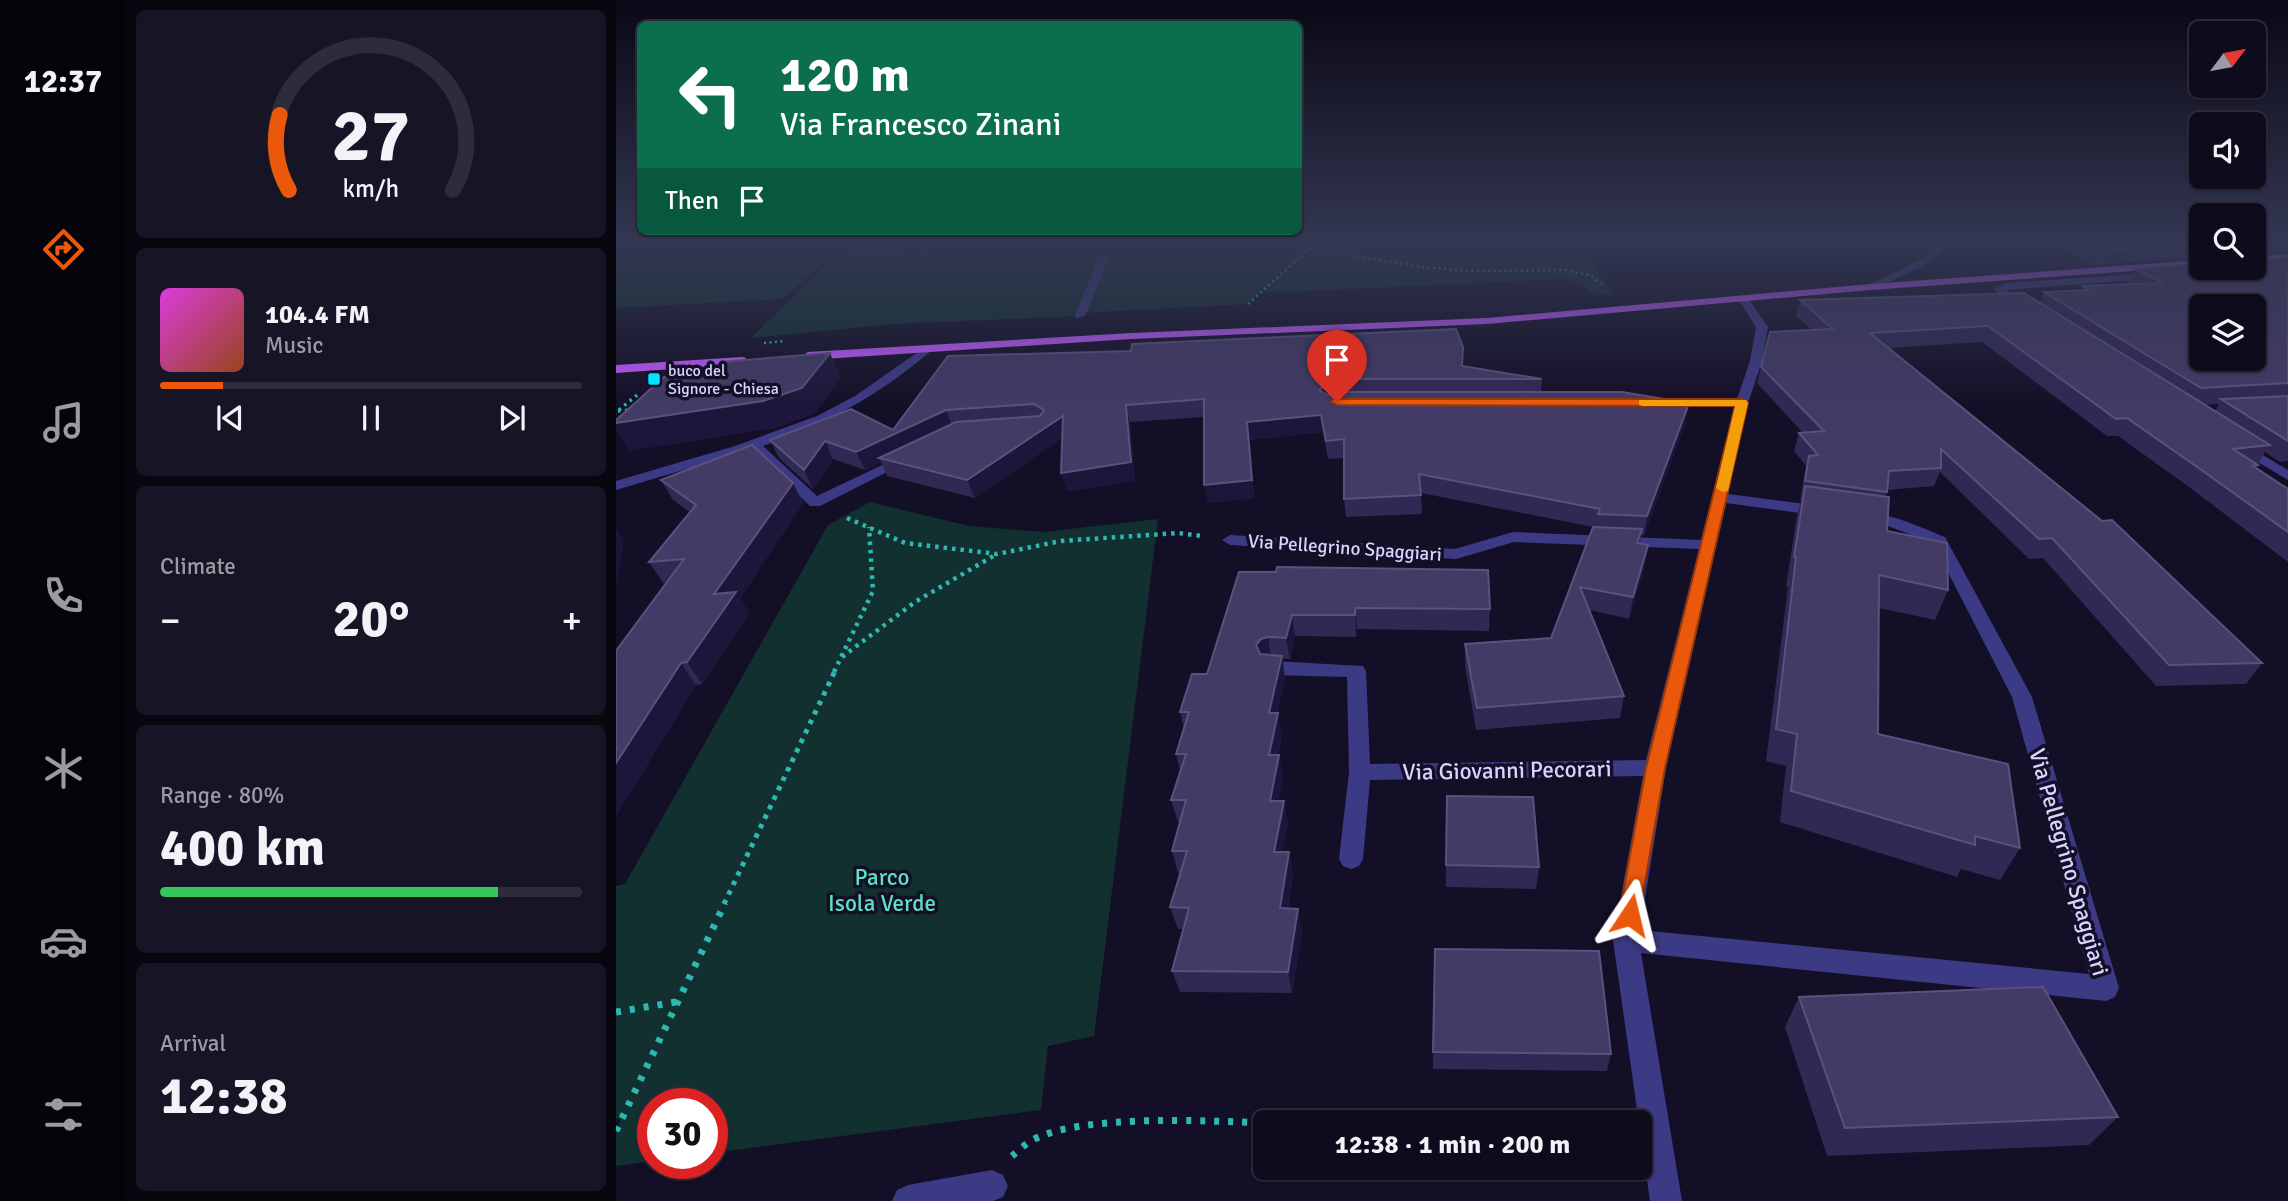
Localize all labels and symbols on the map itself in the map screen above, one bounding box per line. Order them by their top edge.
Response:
north arrow [2189,21,2266,98]
pin [1307,330,1367,402]
place label: buco del Signore - Chiesa [668,361,779,399]
marker: buco del Signore - Chiesa [646,371,662,387]
street label: Via Pellegrino Spaggiari [1247,529,1443,567]
street label: Via Pellegrino Spaggiari [2022,745,2115,979]
street label: Via Giovanni Pecorari [1402,754,1612,787]
park label: Parco Isola Verde [828,863,936,918]
position arrow [1593,878,1667,952]
speed limit sign: 30 [637,1088,728,1179]

